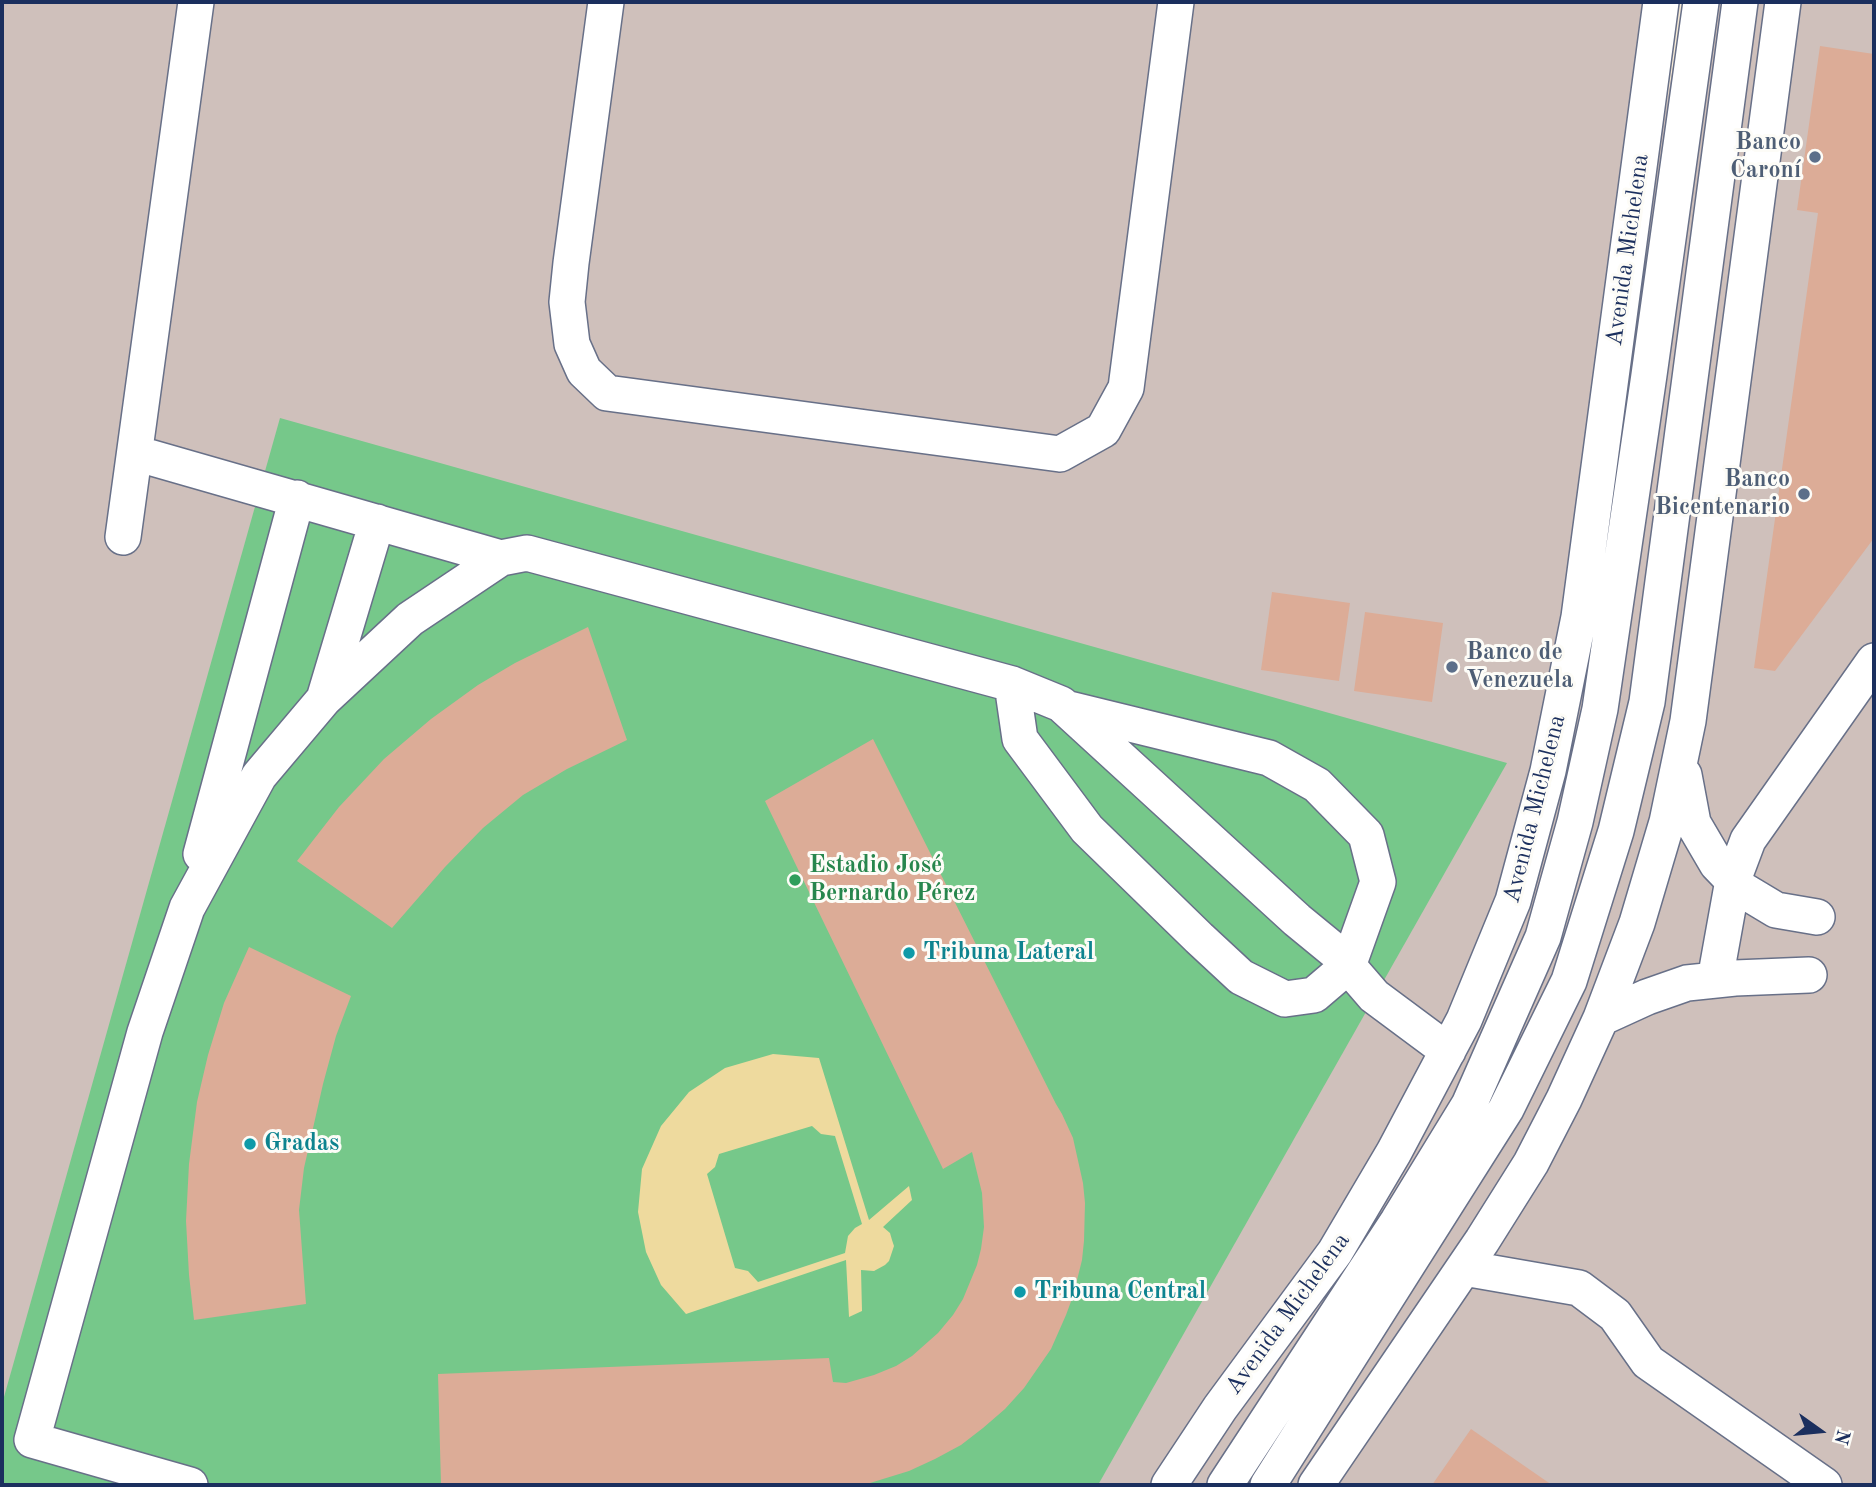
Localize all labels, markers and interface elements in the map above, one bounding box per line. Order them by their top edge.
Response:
place label: Banco Caroní [1730,129,1801,185]
marker: Banco Caroní [1807,149,1823,165]
street label: Avenida Michelena [1600,152,1656,348]
place label: Banco Bicentenario [1655,466,1790,522]
marker: Banco Bicentenario [1796,486,1812,502]
place label: Banco de Venezuela [1466,639,1573,695]
marker: Banco de Venezuela [1444,659,1460,675]
street label: Avenida Michelena [1498,712,1572,906]
place label: Estadio José Bernardo Pérez [809,852,975,908]
marker: Estadio José Bernardo Pérez [787,872,803,888]
place label: Tribuna Lateral [923,939,1094,967]
marker: Tribuna Lateral [901,945,917,961]
place label: Gradas [264,1130,339,1158]
marker: Gradas [242,1136,258,1152]
street label: Avenida Michelena [1219,1227,1357,1401]
place label: Tribuna Central [1034,1278,1206,1306]
marker: Tribuna Central [1012,1284,1028,1300]
north arrow [1785,1396,1855,1466]
text: N [1830,1427,1852,1446]

